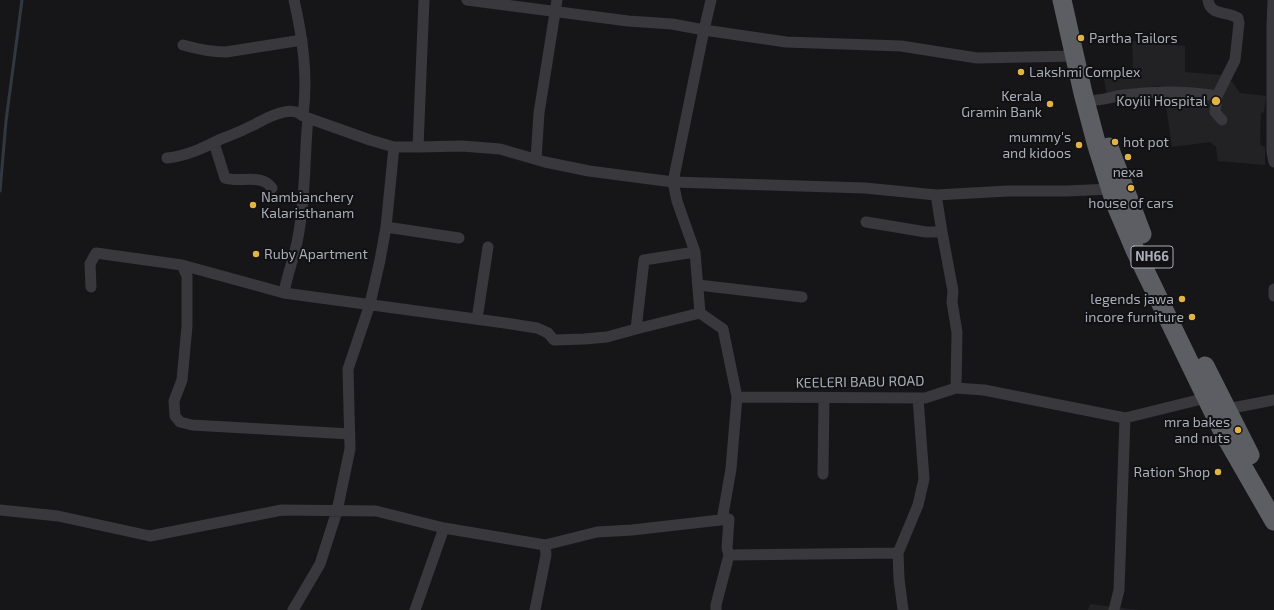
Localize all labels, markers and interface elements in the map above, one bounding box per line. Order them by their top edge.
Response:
place label: Partha Tailors [1089,30,1178,46]
marker: Partha Tailors [1076,33,1086,43]
place label: Lakshmi Complex [1029,64,1140,80]
marker: Lakshmi Complex [1016,67,1026,77]
place label: Kerala Gramin Bank [961,88,1042,120]
place label: Koyili Hospital [1116,93,1207,109]
marker: Koyili Hospital [1210,95,1222,107]
marker: Kerala Gramin Bank [1045,99,1055,109]
place label: mummy's and kidoos [1002,129,1071,162]
place label: hot pot [1123,134,1169,150]
marker: hot pot [1110,137,1120,147]
marker: mummy's and kidoos [1074,140,1084,150]
marker: nexa [1123,152,1133,162]
place label: nexa [1113,164,1143,180]
marker: house of cars [1126,183,1136,193]
place label: Nambianchery Kalaristhanam [261,189,354,222]
place label: house of cars [1088,195,1174,211]
marker: Nambianchery Kalaristhanam [248,200,258,210]
place label: Ruby Apartment [264,246,368,262]
road number: NH66 [1131,246,1173,268]
marker: Ruby Apartment [251,249,261,259]
place label: legends jawa [1090,291,1174,307]
marker: legends jawa [1177,294,1187,304]
place label: incore furniture [1085,309,1184,325]
marker: incore furniture [1187,312,1197,322]
street label: KEELERI BABU ROAD [795,372,925,392]
place label: mra bakes and nuts [1164,414,1230,446]
marker: mra bakes and nuts [1233,425,1243,435]
place label: Ration Shop [1134,464,1210,480]
marker: Ration Shop [1213,467,1223,477]

